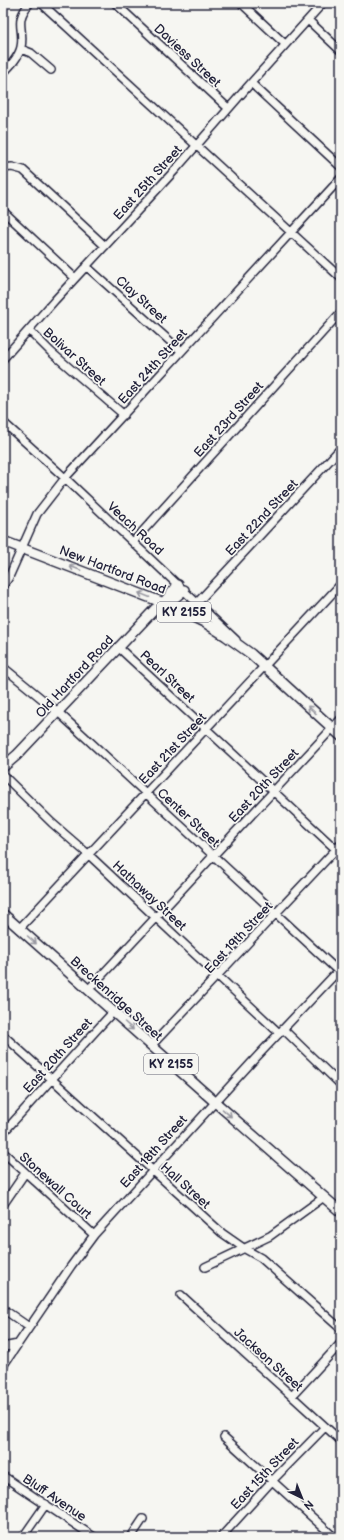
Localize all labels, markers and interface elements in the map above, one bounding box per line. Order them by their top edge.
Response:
street label: Daviess Street [151,21,224,91]
street label: East 25th Street [110,142,186,223]
street label: Clay Street [112,273,170,327]
street label: Bolivar Street [40,324,109,389]
street label: East 24th Street [115,326,191,407]
street label: East 23rd Street [191,379,267,461]
street label: East 22nd Street [222,476,301,559]
street label: Veach Road [104,499,167,559]
street label: New Hartford Road [57,542,168,598]
one-way arrow [70,564,82,572]
one-way arrow [138,590,150,598]
road number: KY 2155 [157,602,211,622]
street label: Old Hartford Road [32,632,117,721]
street label: Pearl Street [137,647,198,706]
one-way arrow [307,705,317,714]
street label: East 21st Street [136,710,210,788]
street label: East 20th Street [225,745,302,826]
street label: Center Street [154,785,223,851]
street label: Hathaway Street [109,857,190,934]
street label: East 19th Street [201,898,276,977]
one-way arrow [27,935,37,945]
street label: Breckenridge Street [67,953,166,1044]
street label: East 20th Street [20,1015,96,1096]
one-way arrow [124,1022,134,1031]
road number: KY 2155 [144,1054,198,1074]
one-way arrow [221,1108,232,1117]
street label: East 18th Street [117,1112,191,1191]
street label: Stonewall Court [16,1149,95,1222]
street label: Hall Street [157,1159,214,1212]
street label: Jackson Street [231,1325,306,1395]
street label: East 15th Street [227,1434,302,1513]
street label: Bluff Avenue [20,1471,90,1525]
north arrow [282,1478,322,1518]
text: N [301,1497,316,1513]

